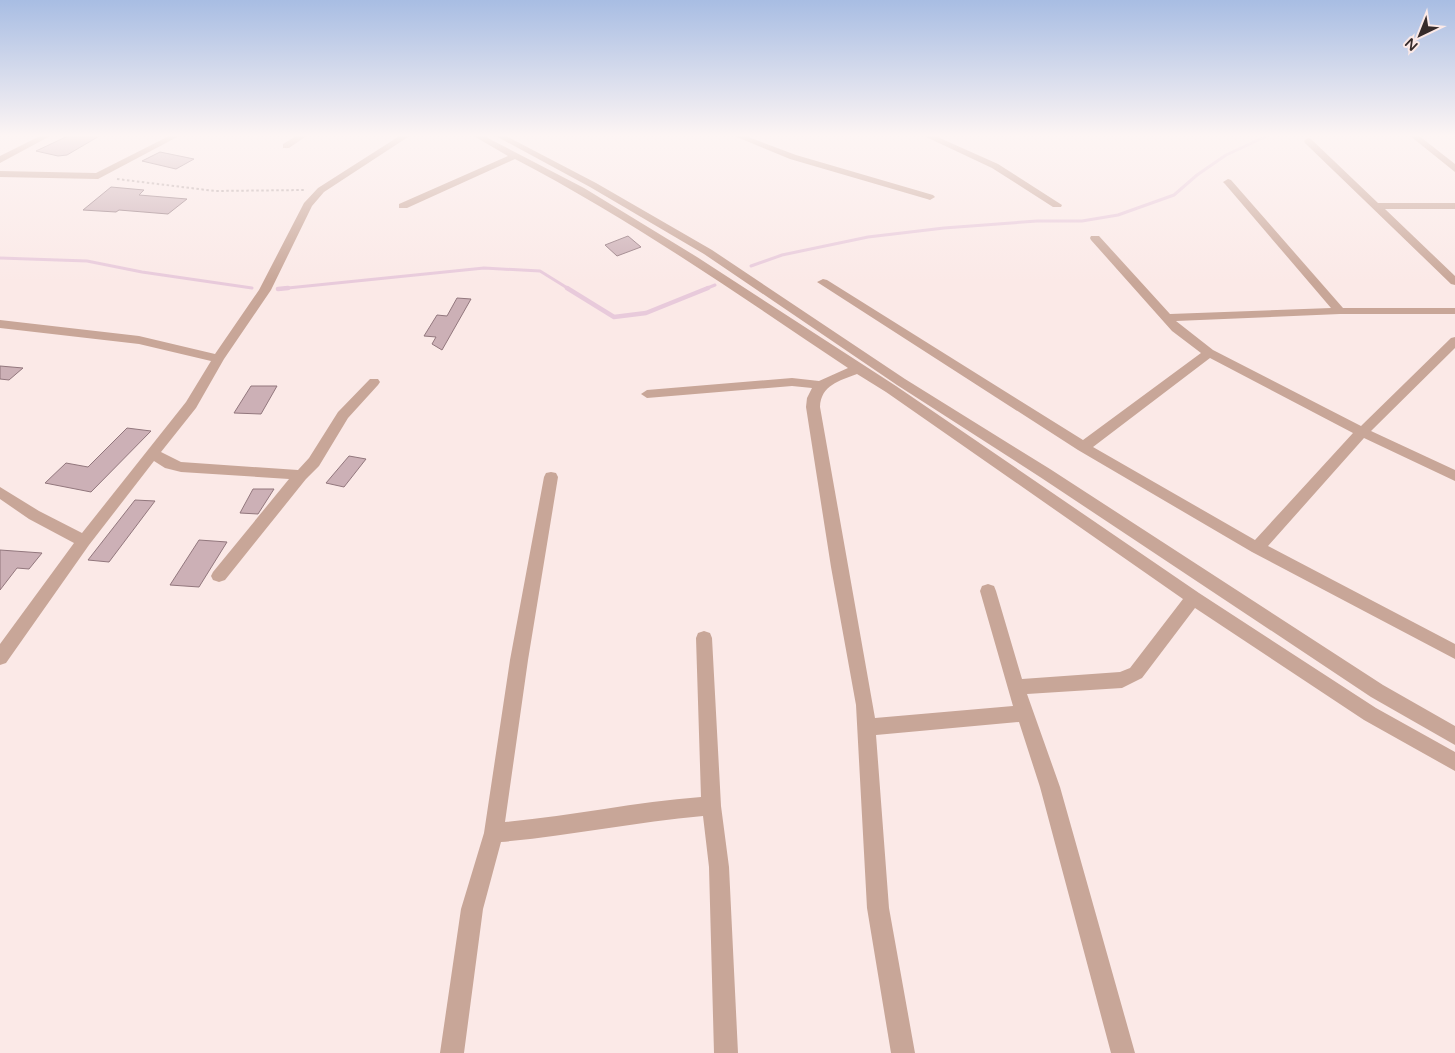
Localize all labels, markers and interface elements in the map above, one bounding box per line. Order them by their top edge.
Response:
north arrow [1395,10,1445,60]
text: N [1402,34,1421,54]

